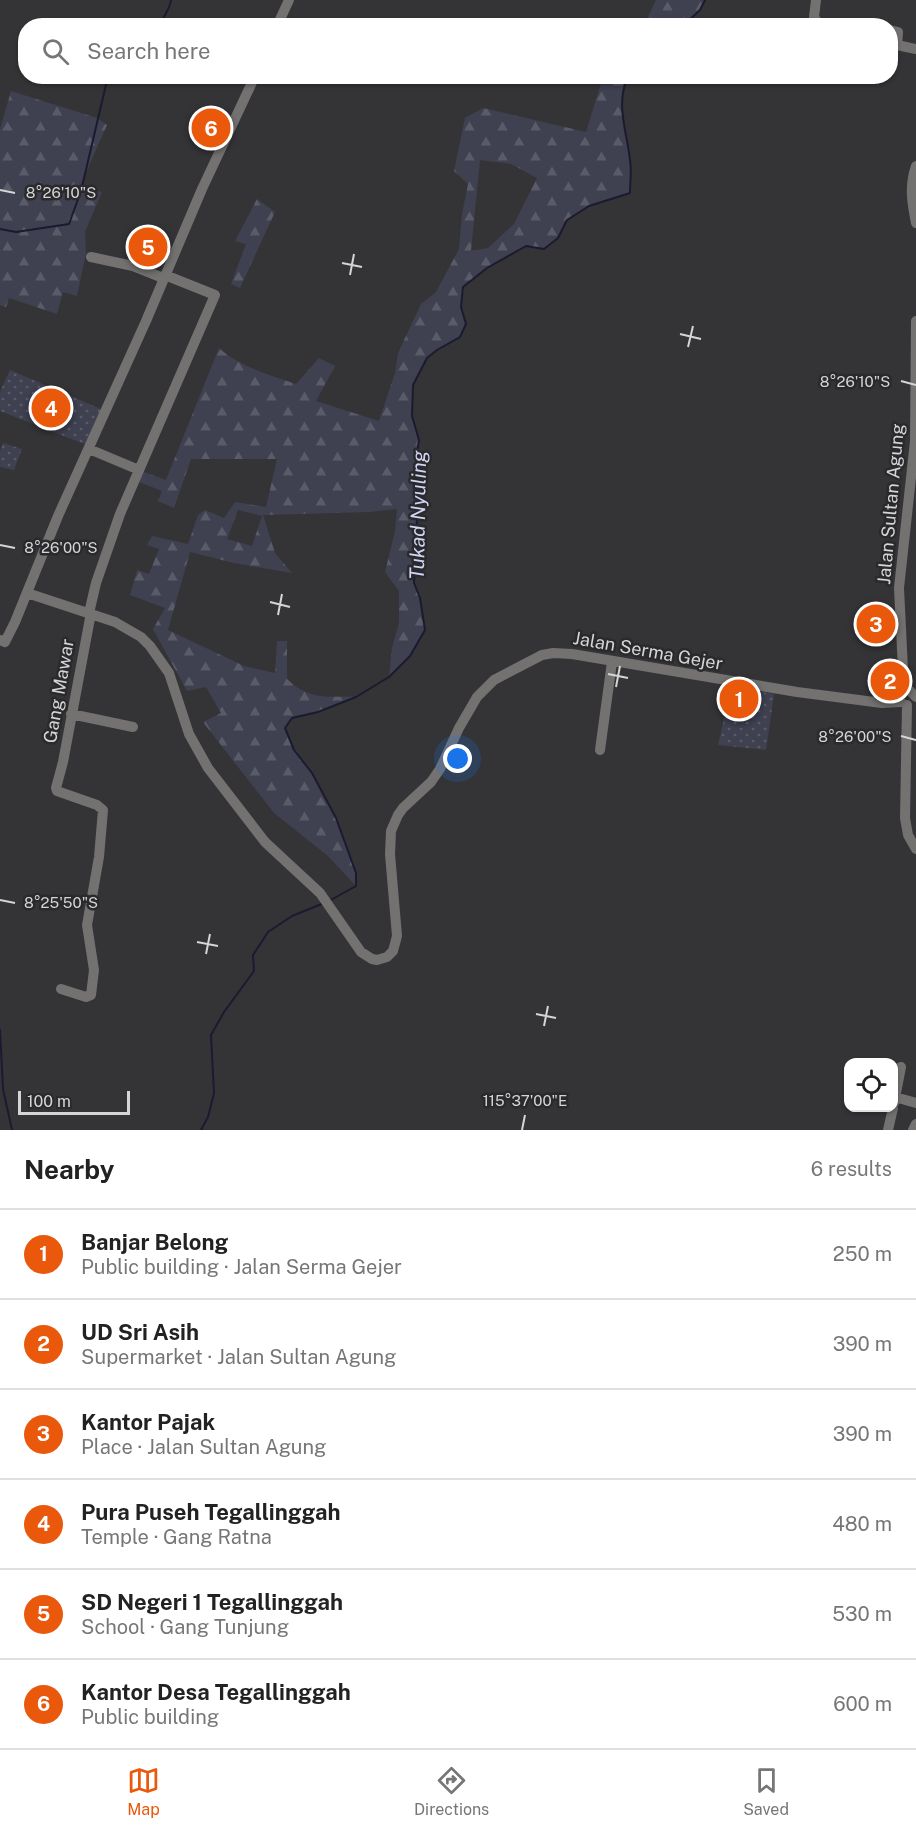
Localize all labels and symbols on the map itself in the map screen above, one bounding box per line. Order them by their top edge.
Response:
pin: 6 [192,106,230,150]
text: 8°26'10"S [26,184,96,201]
pin: 5 [128,224,168,270]
text: 8°26'10"S [820,373,890,390]
pin: 4 [32,386,70,430]
street label: Jalan Sultan Agung [873,423,908,585]
water label: Tukad Nyuling [405,450,431,580]
text: 8°26'00"S [24,539,98,556]
pin: 3 [856,602,896,646]
street label: Jalan Serma Gejer [572,627,725,674]
street label: Gang Mawar [39,637,78,745]
pin: 2 [870,658,910,704]
pin: 1 [720,676,758,722]
text: 8°26'00"S [818,728,892,745]
your location [443,744,472,773]
text: 8°25'50"S [24,894,98,911]
scale bar [18,1088,130,1116]
text: 115°37'00"E [483,1092,567,1109]

